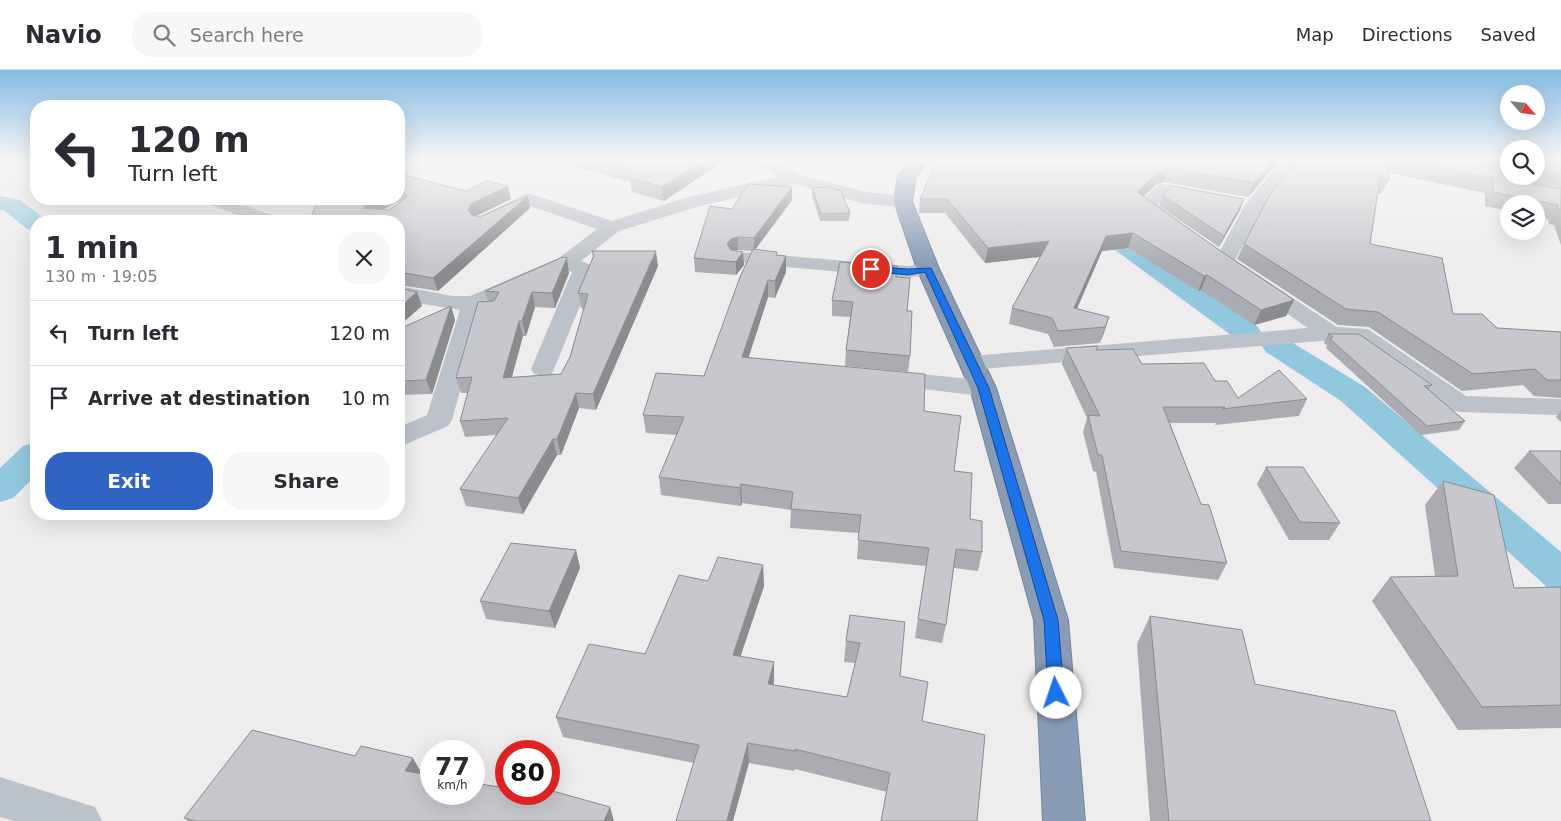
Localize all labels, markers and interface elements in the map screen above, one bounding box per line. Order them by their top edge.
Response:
search box [132,12,482,57]
text: Navio [25,21,102,49]
icon: search [150,21,178,49]
text: Search here [190,24,304,46]
text: Map [1296,24,1334,45]
text: Directions [1362,24,1452,45]
text: Saved [1480,24,1536,45]
north arrow [1500,85,1545,130]
map controls [1500,85,1545,240]
icon: left [45,120,110,185]
text: 120 m [128,120,250,160]
button: search [1500,140,1545,185]
text: Turn left [128,161,217,186]
button: layers [1500,195,1545,240]
text: 1 min [45,230,139,265]
button: close [338,232,390,284]
pin [850,248,892,290]
icon: arrive [857,255,885,283]
text: 130 m · 19:05 [45,267,158,286]
icon: left [45,319,73,347]
text: Turn left [88,322,179,344]
text: 120 m [329,322,390,344]
icon: arrive [45,384,73,412]
text: Arrive at destination [88,387,310,409]
text: 10 m [341,387,390,409]
button: Exit [45,452,213,510]
button: Share [223,452,390,510]
position arrow [1029,666,1081,718]
speed limit sign: 80 [495,740,560,805]
text: 77 [435,752,470,781]
text: km/h [437,778,468,792]

